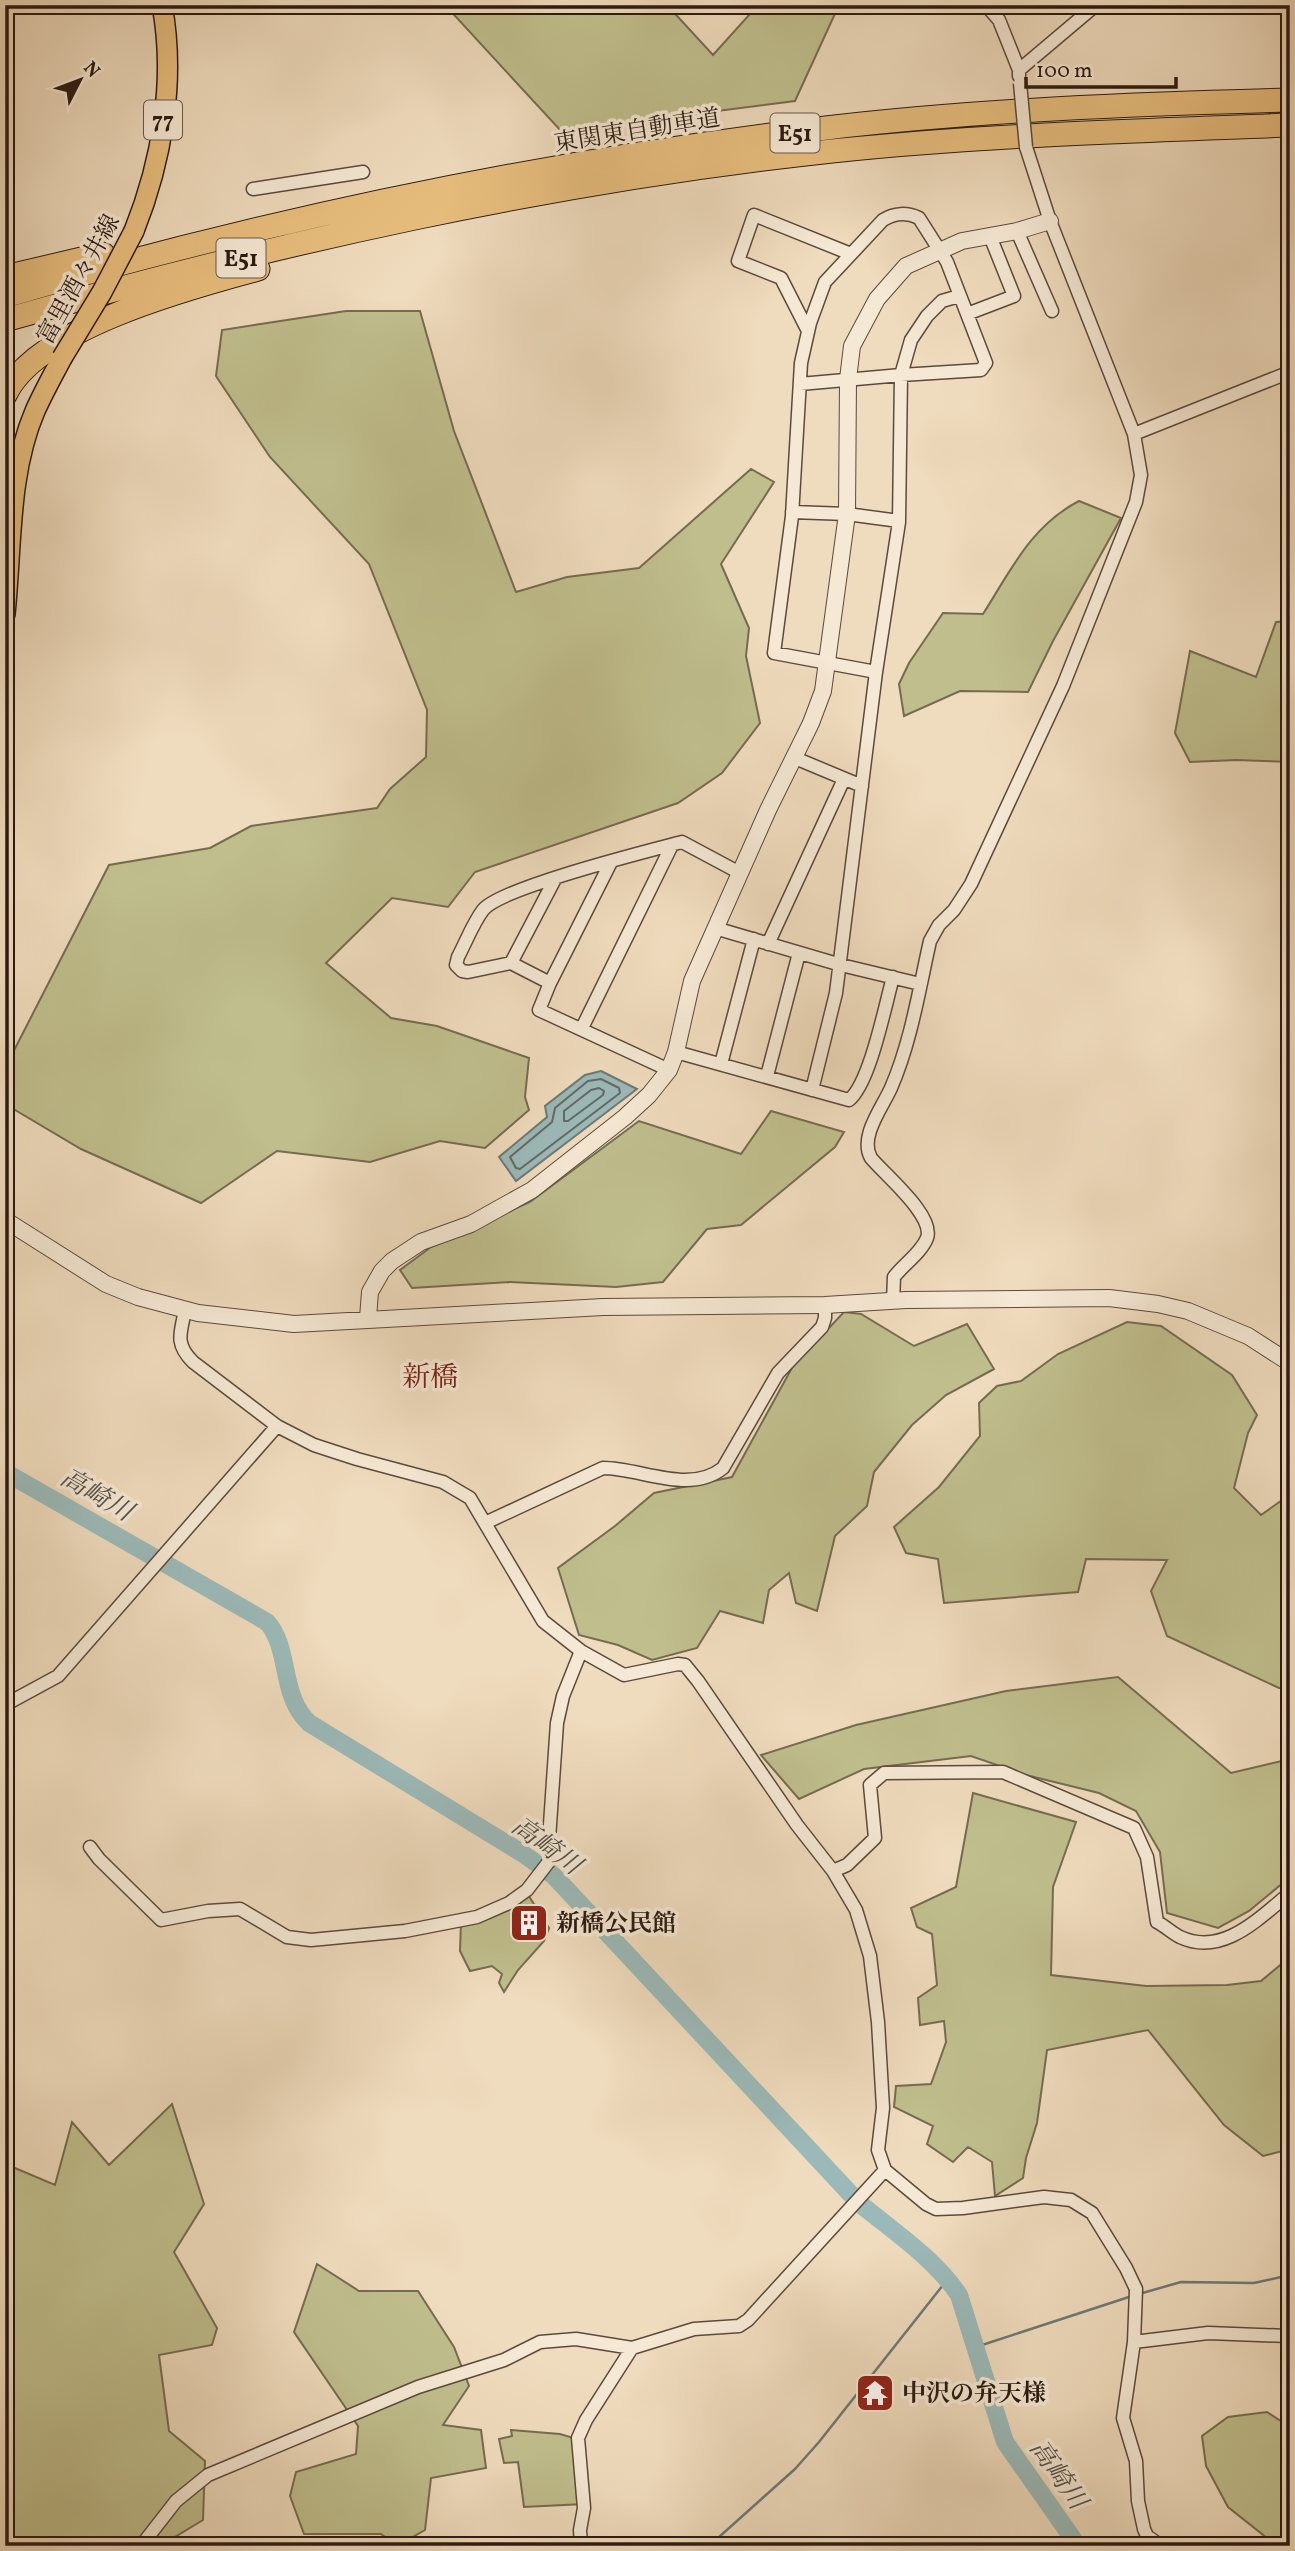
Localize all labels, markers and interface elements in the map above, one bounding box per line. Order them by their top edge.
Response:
north arrow [46,46,116,116]
scale bar [1026,46,1176,90]
text: N [77,56,106,84]
text: 100 m [1036,57,1093,86]
road number: 77 [144,100,182,140]
street label: 東関東自動車道 [552,102,723,162]
road number: E51 [770,114,820,152]
street label: 富里酒々井線 [30,209,130,351]
road number: E51 [216,238,266,278]
district label: 新橋 [402,1359,458,1398]
water label: 高崎川 [53,1461,141,1532]
water label: 高崎川 [504,1809,590,1886]
building icon: 新橋公民館 [508,1902,550,1944]
place label: 新橋公民館 [556,1908,676,1942]
temple icon: 中沢の弁天様 [854,2372,896,2414]
place label: 中沢の弁天様 [902,2378,1046,2412]
water label: 高崎川 [1020,2433,1096,2520]

